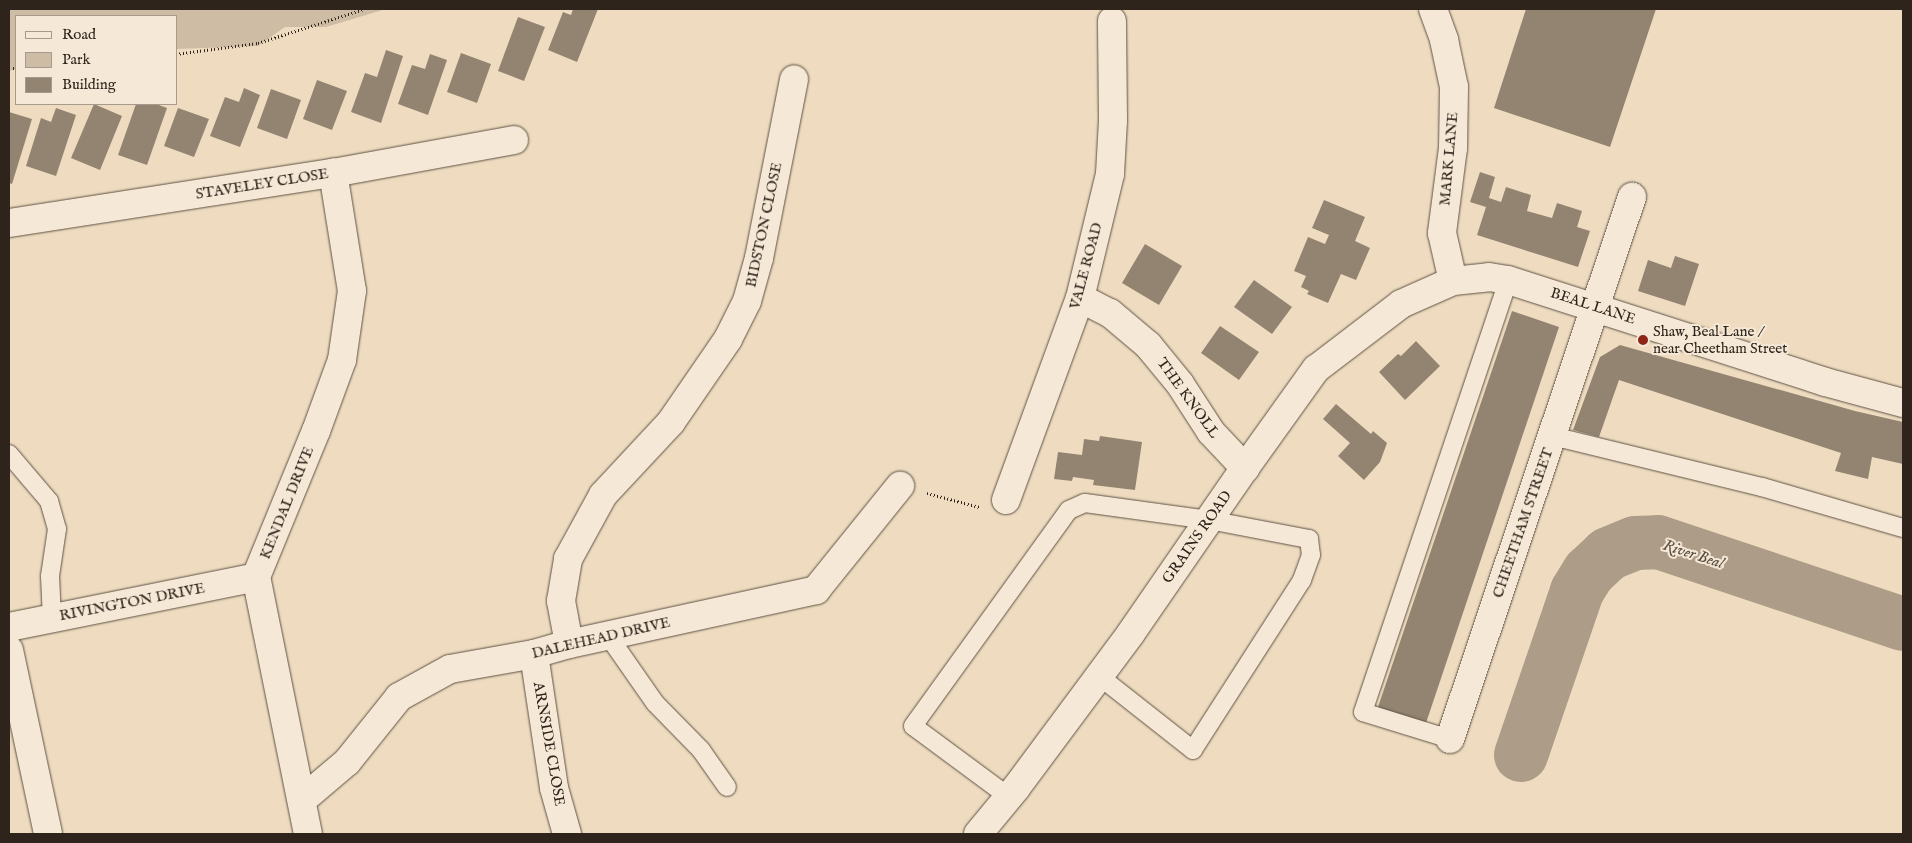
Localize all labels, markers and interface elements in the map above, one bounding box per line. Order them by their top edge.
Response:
legend [15,15,178,105]
text: Road [62,25,96,44]
text: Park [62,50,91,69]
text: Building [62,75,116,94]
street label: MARK LANE [1436,111,1462,207]
street label: BIDSTON CLOSE [742,161,786,289]
street label: STAVELEY CLOSE [194,165,330,203]
street label: VALE ROAD [1066,221,1106,311]
street label: BEAL LANE [1548,284,1638,328]
place label: Shaw, Beal Lane / near Cheetham Street [1653,322,1787,357]
marker: Shaw, Beal Lane / near Cheetham Street [1637,334,1649,346]
street label: THE KNOLL [1153,354,1223,442]
street label: KENDAL DRIVE [256,444,318,562]
street label: CHEETHAM STREET [1489,446,1557,600]
street label: GRAINS ROAD [1158,487,1236,587]
water label: River Beal [1660,536,1726,574]
street label: RIVINGTON DRIVE [58,579,206,625]
street label: DALEHEAD DRIVE [530,613,672,663]
street label: ARNSIDE CLOSE [529,680,569,808]

